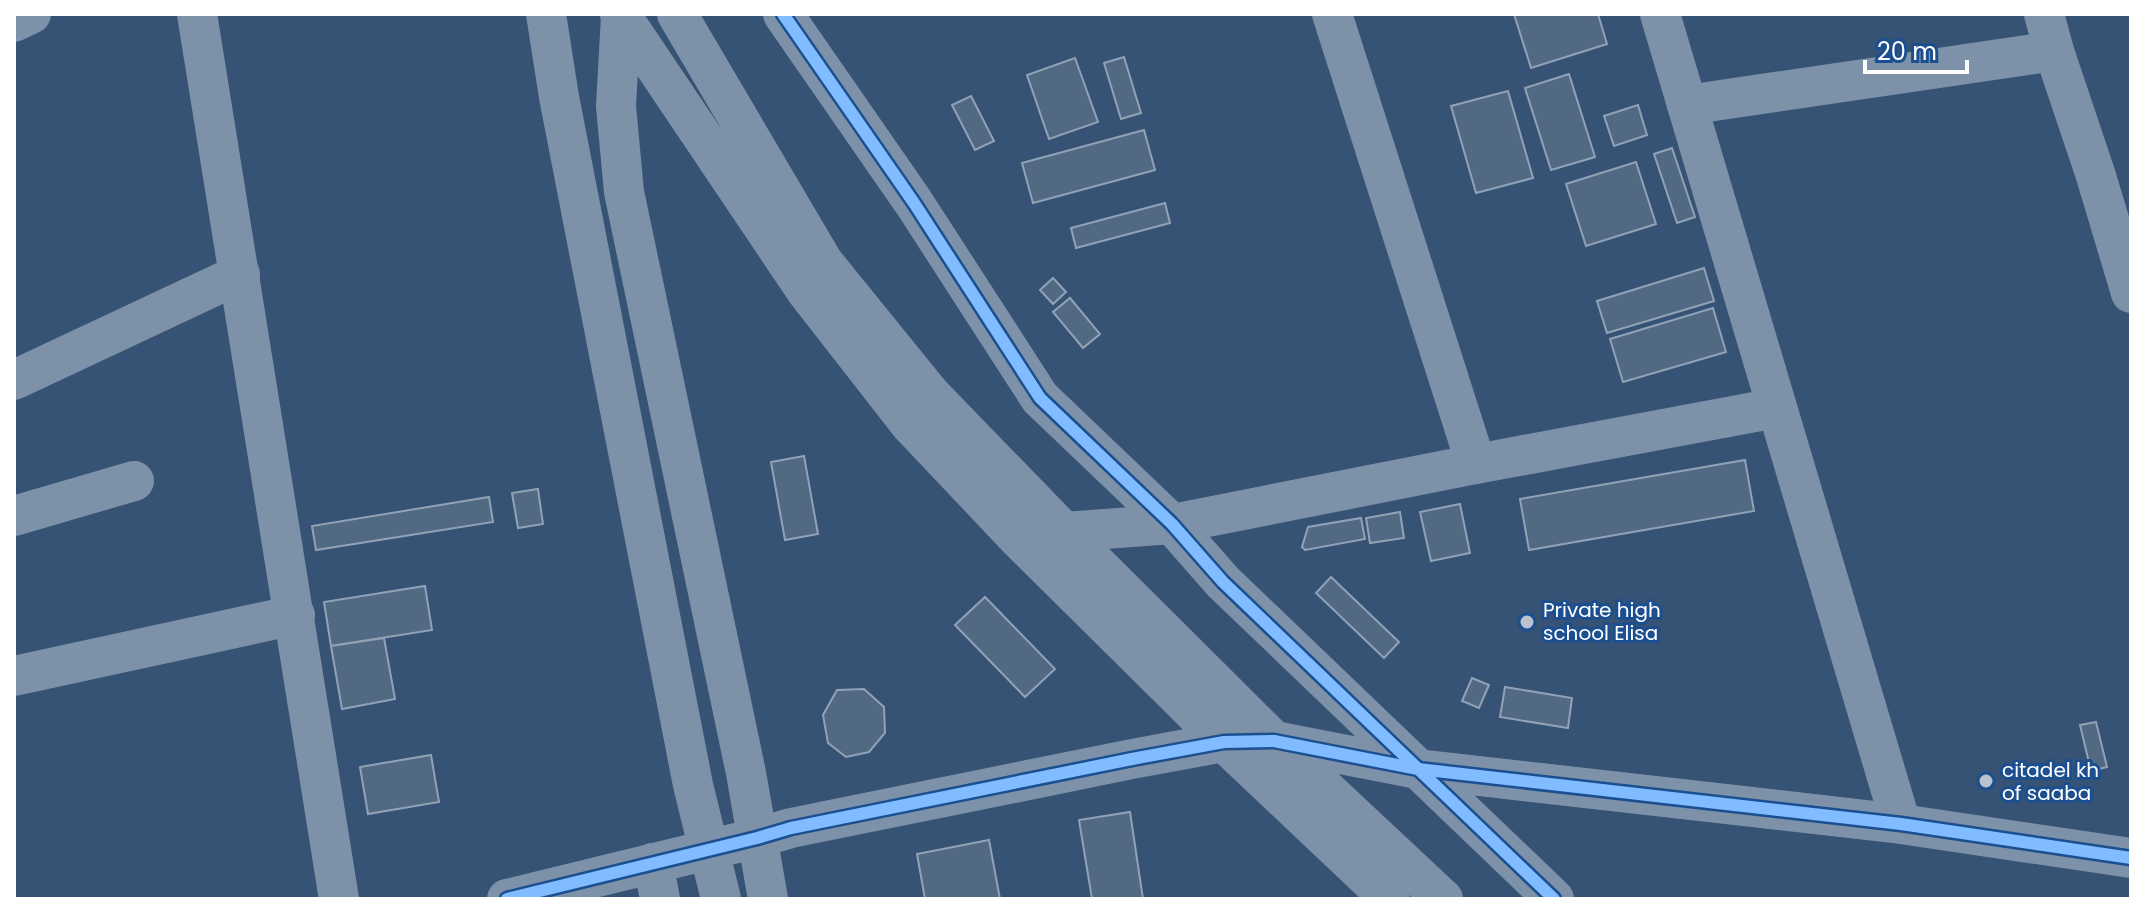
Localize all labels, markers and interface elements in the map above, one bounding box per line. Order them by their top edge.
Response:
scale bar [1865,24,1967,74]
text: 20 m [1877,35,1937,68]
place label: Private high school Elisa [1543,596,1661,647]
marker: Private high school Elisa [1518,613,1536,631]
place label: citadel kh of saaba [2002,756,2099,807]
marker: citadel kh of saaba [1977,772,1995,790]

